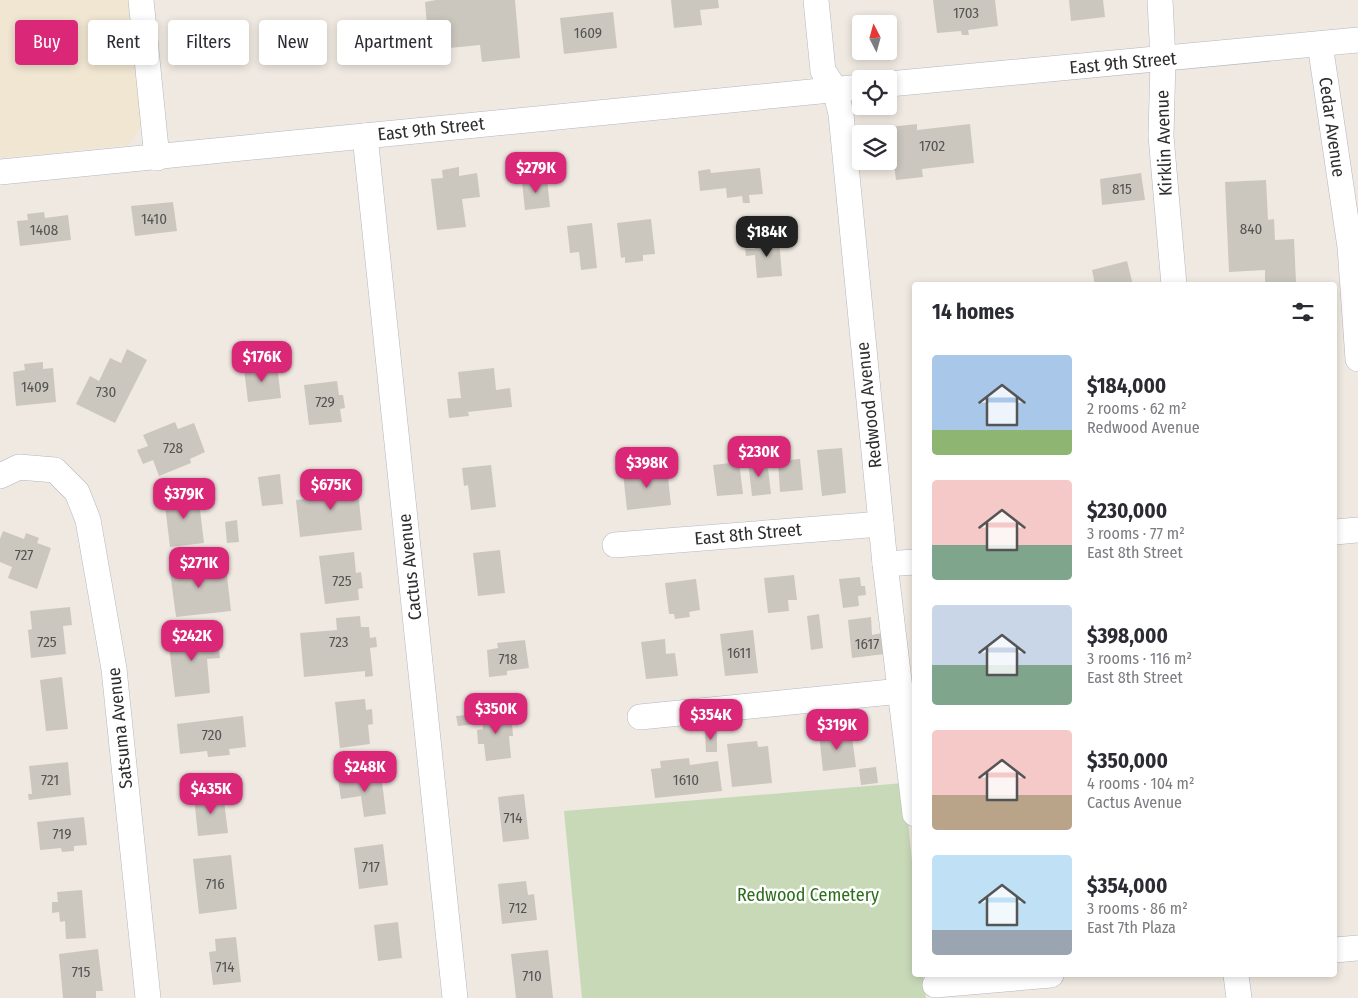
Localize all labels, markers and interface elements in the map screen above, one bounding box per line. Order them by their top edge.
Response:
house number: 1703 [953,4,979,22]
north arrow [852,15,898,60]
map controls [852,15,897,170]
chip: Buy [15,20,78,65]
chip: Rent [88,20,158,65]
chip: Filters [168,20,249,65]
chip: New [259,20,327,65]
chip: Apartment [337,20,451,65]
house number: 1609 [574,24,602,42]
street label: East 9th Street [1069,47,1178,79]
button: locate [852,70,897,115]
street label: Cedar Avenue [1314,76,1350,179]
street label: Kirklin Avenue [1151,90,1177,196]
street label: East 9th Street [376,112,486,146]
button: layers [852,125,897,170]
house number: 1702 [919,137,945,155]
pin: $279K [501,152,571,194]
text: $279K [516,158,556,177]
house number: 815 [1112,180,1132,198]
house number: 1410 [141,210,167,228]
pin: $184K [732,216,802,258]
house number: 840 [1240,220,1262,238]
house number: 1408 [30,221,58,239]
text: $184K [747,222,787,241]
icon: filters [1289,298,1317,326]
text: 14 homes [932,299,1014,325]
pin: $176K [227,340,297,383]
street label: Redwood Avenue [851,341,887,469]
text: $176K [243,347,281,366]
text: $184,000 [1087,373,1166,399]
icon: home [972,375,1032,435]
house number: 1409 [21,378,49,396]
house number: 730 [96,383,116,401]
house number: 729 [315,393,335,411]
text: 2 rooms · 62 m² [1087,399,1186,418]
text: Redwood Avenue [1087,418,1200,437]
pin: $230K [724,436,794,478]
house number: 728 [163,439,183,457]
text: $230K [739,442,779,461]
pin: $398K [612,446,682,489]
text: $398K [626,453,668,472]
pin: $675K [296,468,366,511]
text: $675K [311,475,351,494]
pin: $379K [149,478,219,520]
text: $379K [164,484,204,503]
text: $230,000 [1087,498,1167,524]
icon: home [972,500,1032,560]
street label: Cactus Avenue [393,513,427,621]
street label: East 8th Street [693,518,803,550]
text: 3 rooms · 77 m² [1087,524,1185,543]
text: East 8th Street [1087,543,1183,562]
house number: 727 [15,546,33,564]
pin: $271K [164,546,234,589]
text: $271K [180,553,218,572]
house number: 725 [332,572,352,590]
pin: $242K [157,620,227,662]
text: $398,000 [1087,623,1168,649]
icon: home [972,625,1032,685]
text: $242K [172,626,212,645]
house number: 725 [37,633,57,651]
house number: 723 [329,633,349,651]
house number: 1617 [855,635,879,653]
house number: 1611 [727,644,751,662]
text: 3 rooms · 116 m² [1087,649,1192,668]
house number: 718 [498,650,518,668]
street label: Satsuma Avenue [103,666,137,790]
text: East 8th Street [1087,668,1183,687]
pin: $350K [461,692,531,735]
pin: $354K [676,698,746,741]
text: $350K [475,699,517,718]
text: $354K [691,705,731,724]
pin: $319K [802,708,872,751]
text: $319K [817,715,857,734]
house number: 720 [202,726,222,744]
text: $350,000 [1087,748,1168,774]
pin: $248K [330,750,400,793]
icon: home [972,750,1032,810]
text: $248K [345,757,385,776]
house number: 721 [41,771,59,789]
house number: 1610 [673,771,699,789]
pin: $435K [176,772,246,815]
text: 4 rooms · 104 m² [1087,774,1195,793]
text: $435K [191,779,231,798]
text: Cactus Avenue [1087,793,1182,812]
house number: 714 [504,809,523,827]
house number: 719 [52,825,72,843]
house number: 717 [362,858,380,876]
text: $354,000 [1087,873,1167,899]
house number: 716 [205,875,225,893]
icon: home [972,875,1032,935]
park label: Redwood Cemetery [737,884,879,906]
house number: 712 [509,899,528,917]
text: 3 rooms · 86 m² [1087,899,1188,918]
text: East 7th Plaza [1087,918,1176,937]
house number: 714 [216,958,235,976]
house number: 715 [72,963,90,981]
house number: 710 [522,967,542,985]

